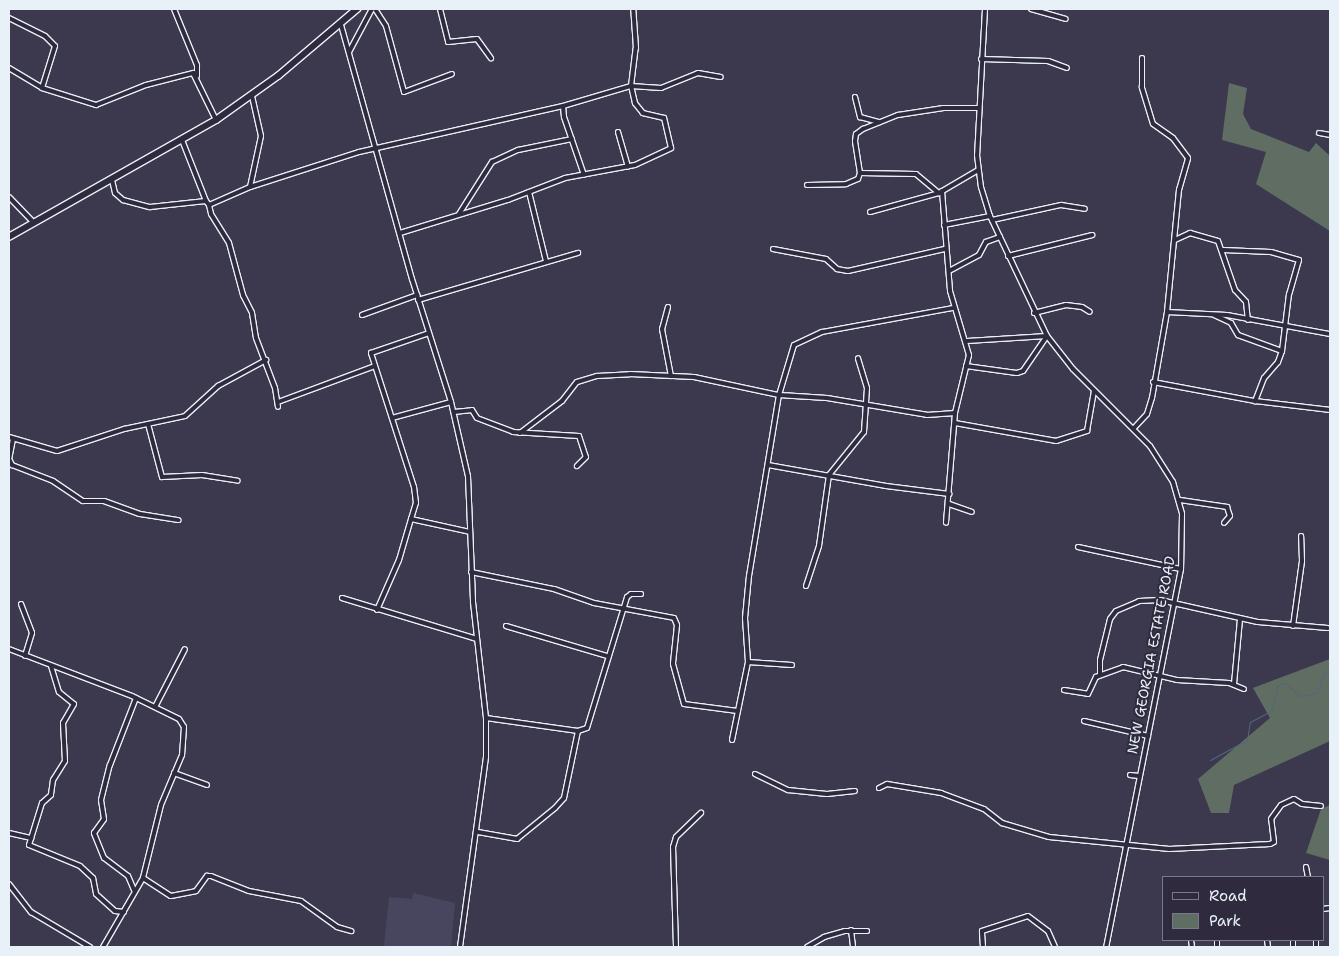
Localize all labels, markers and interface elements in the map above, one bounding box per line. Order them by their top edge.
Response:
street label: NEW GEORGIA ESTATE ROAD [1124,555,1178,755]
legend [1162,876,1324,941]
text: Road [1209,886,1247,906]
text: Park [1209,911,1241,931]

